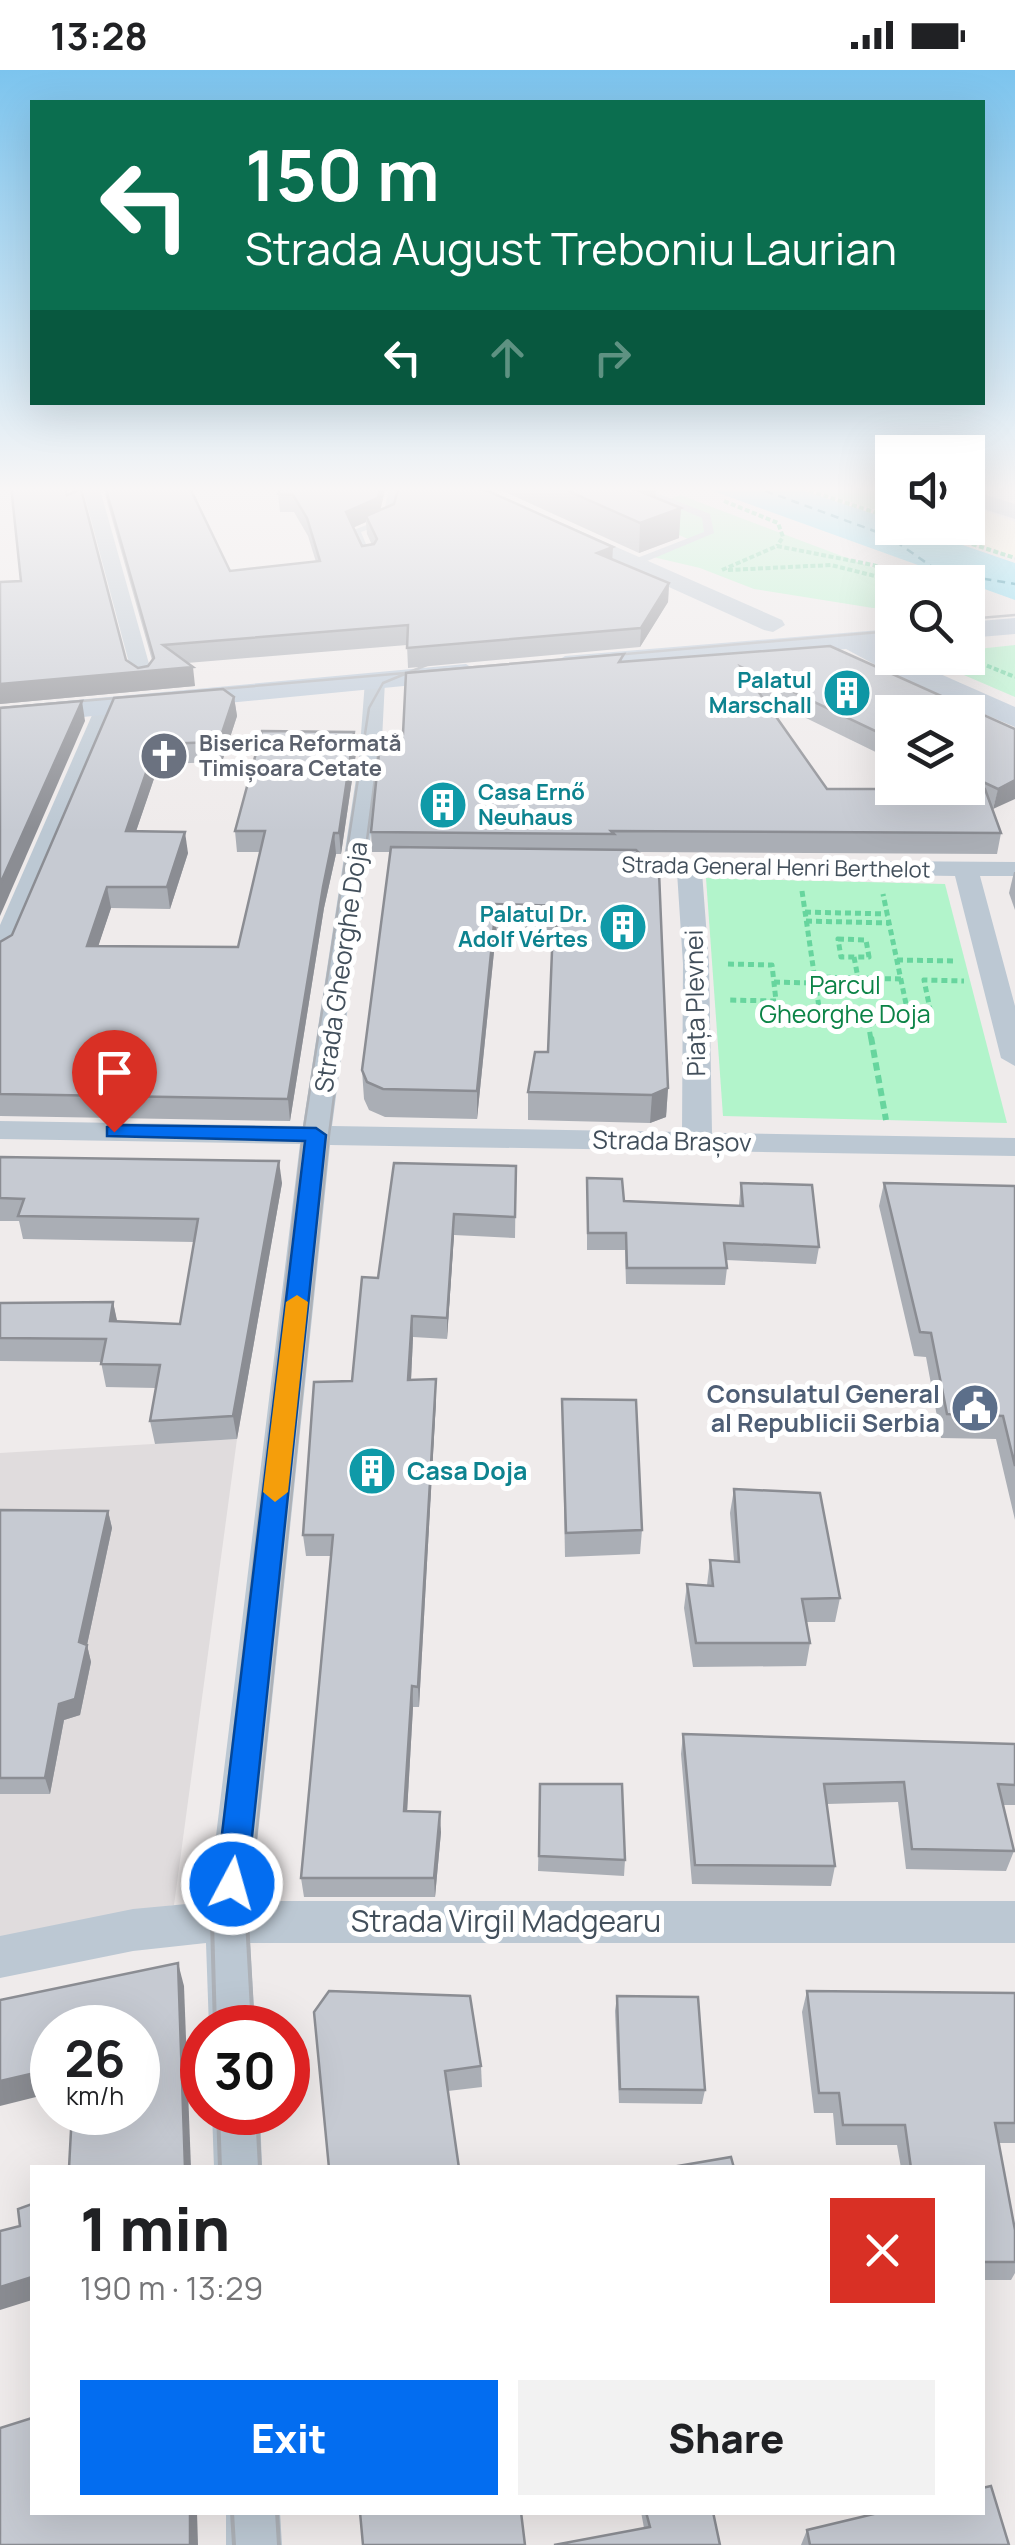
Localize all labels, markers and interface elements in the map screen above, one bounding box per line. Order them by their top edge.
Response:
text: 13:28 [50,9,148,61]
text: 150 m [245,126,440,222]
icon: left [80,140,210,270]
text: Strada August Treboniu Laurian [245,217,897,279]
icon: left [375,330,430,385]
icon: ahead [480,330,535,385]
icon: right [585,330,640,385]
map controls [875,435,985,805]
button: sound [875,435,985,545]
button: search [875,565,985,675]
place label: Palatul Marschall [709,665,812,720]
building icon: Palatul Marschall [821,667,873,719]
button: layers [875,695,985,805]
place label: Biserica Reformată Timișoara Cetate [199,728,401,783]
church icon: Biserica Reformată Timișoara Cetate [138,730,190,782]
place label: Casa Ernő Neuhaus [478,777,585,832]
building icon: Casa Ernő Neuhaus [417,779,469,831]
street label: Strada Gheorghe Doja [306,839,375,1095]
street label: Strada General Henri Berthelot [621,849,931,885]
place label: Palatul Dr. Adolf Vértes [458,899,588,954]
building icon: Palatul Dr. Adolf Vértes [597,901,649,953]
street label: Piața Plevnei [676,929,713,1077]
park label: Parcul Gheorghe Doja [759,967,931,1031]
pin [72,1030,157,1133]
icon: arrive [87,1045,142,1100]
street label: Strada Brașov [592,1122,752,1159]
place label: Consulatul General al Republicii Serbia [707,1376,940,1440]
public building icon: Consulatul General al Republicii Serbia [949,1382,1001,1434]
building icon: Casa Doja [346,1445,398,1497]
place label: Casa Doja [407,1453,527,1488]
position arrow [180,1832,284,1936]
street label: Strada Virgil Madgearu [351,1900,661,1941]
speed limit sign: 30 [180,2005,310,2135]
text: 26 [65,2024,125,2092]
text: km/h [66,2078,124,2113]
text: 1 min [80,2187,230,2269]
button: close [830,2198,935,2303]
text: 190 m · 13:29 [80,2266,263,2310]
button: Exit [80,2380,498,2495]
button: Share [518,2380,935,2495]

